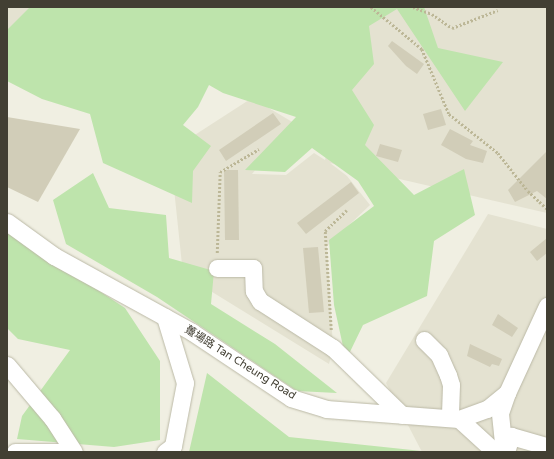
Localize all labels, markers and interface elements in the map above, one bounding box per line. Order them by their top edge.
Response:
street label: 躉場路 Tan Cheung Road [182,323,298,403]

